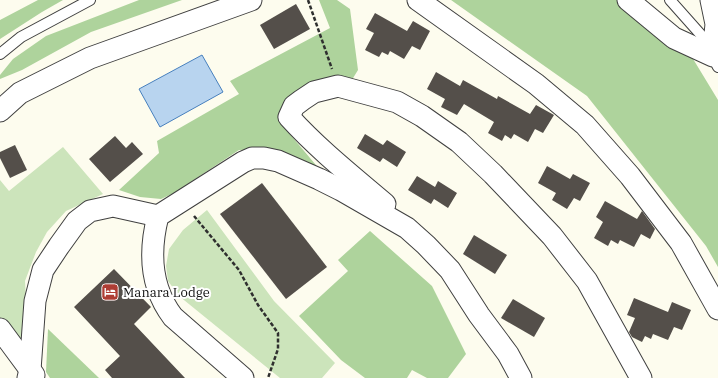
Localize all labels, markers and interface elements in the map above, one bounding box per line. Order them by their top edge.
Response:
hotel icon: Manara Lodge [100,282,120,302]
place label: Manara Lodge [123,284,210,301]

